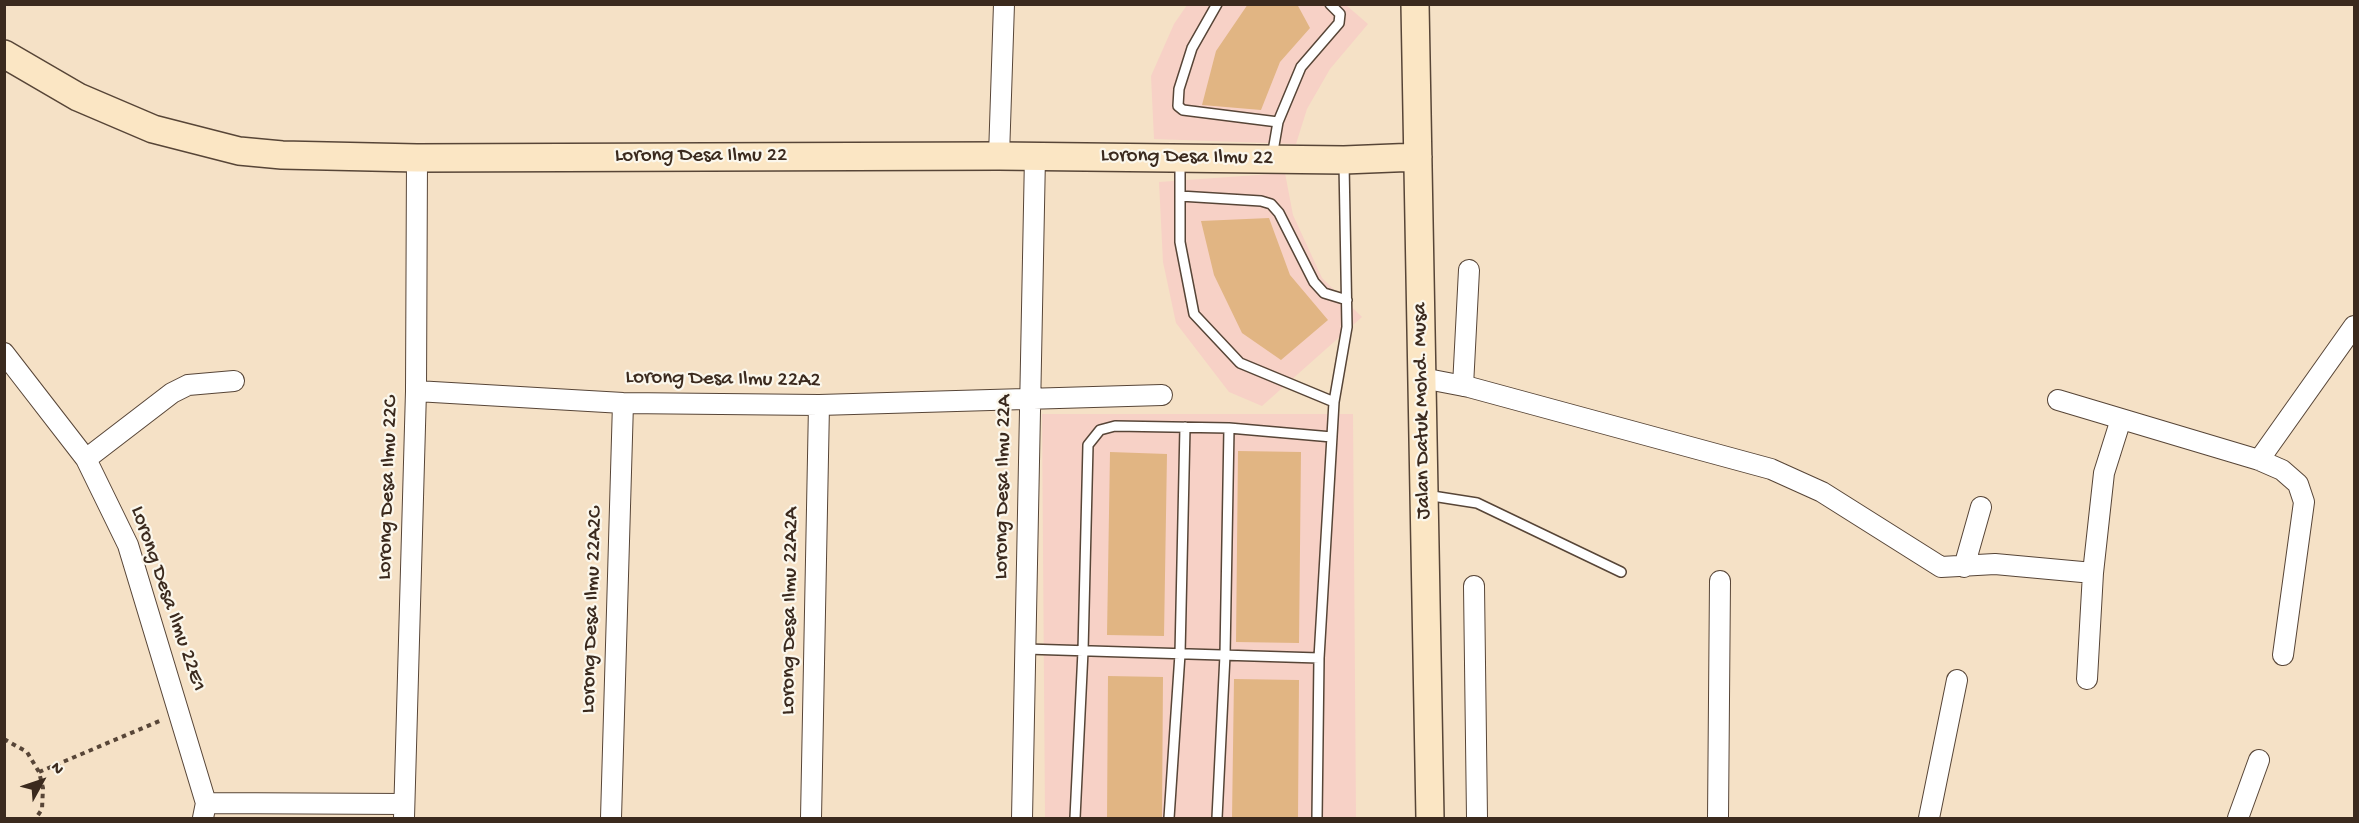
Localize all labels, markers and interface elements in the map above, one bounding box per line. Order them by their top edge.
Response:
street label: Lorong Desa Ilmu 22 [615,144,787,170]
street label: Lorong Desa Ilmu 22 [1100,144,1274,172]
street label: Jalan Datuk Mohd. Musa [1409,303,1437,519]
street label: Lorong Desa Ilmu 22A2 [625,366,821,394]
street label: Lorong Desa Ilmu 22A [990,394,1018,580]
street label: Lorong Desa Ilmu 22C [373,396,405,580]
street label: Lorong Desa Ilmu 22E1 [123,503,211,695]
street label: Lorong Desa Ilmu 22A2C [577,506,609,714]
street label: Lorong Desa Ilmu 22A2A [777,507,805,715]
north arrow [12,751,72,811]
text: N [46,759,67,779]

